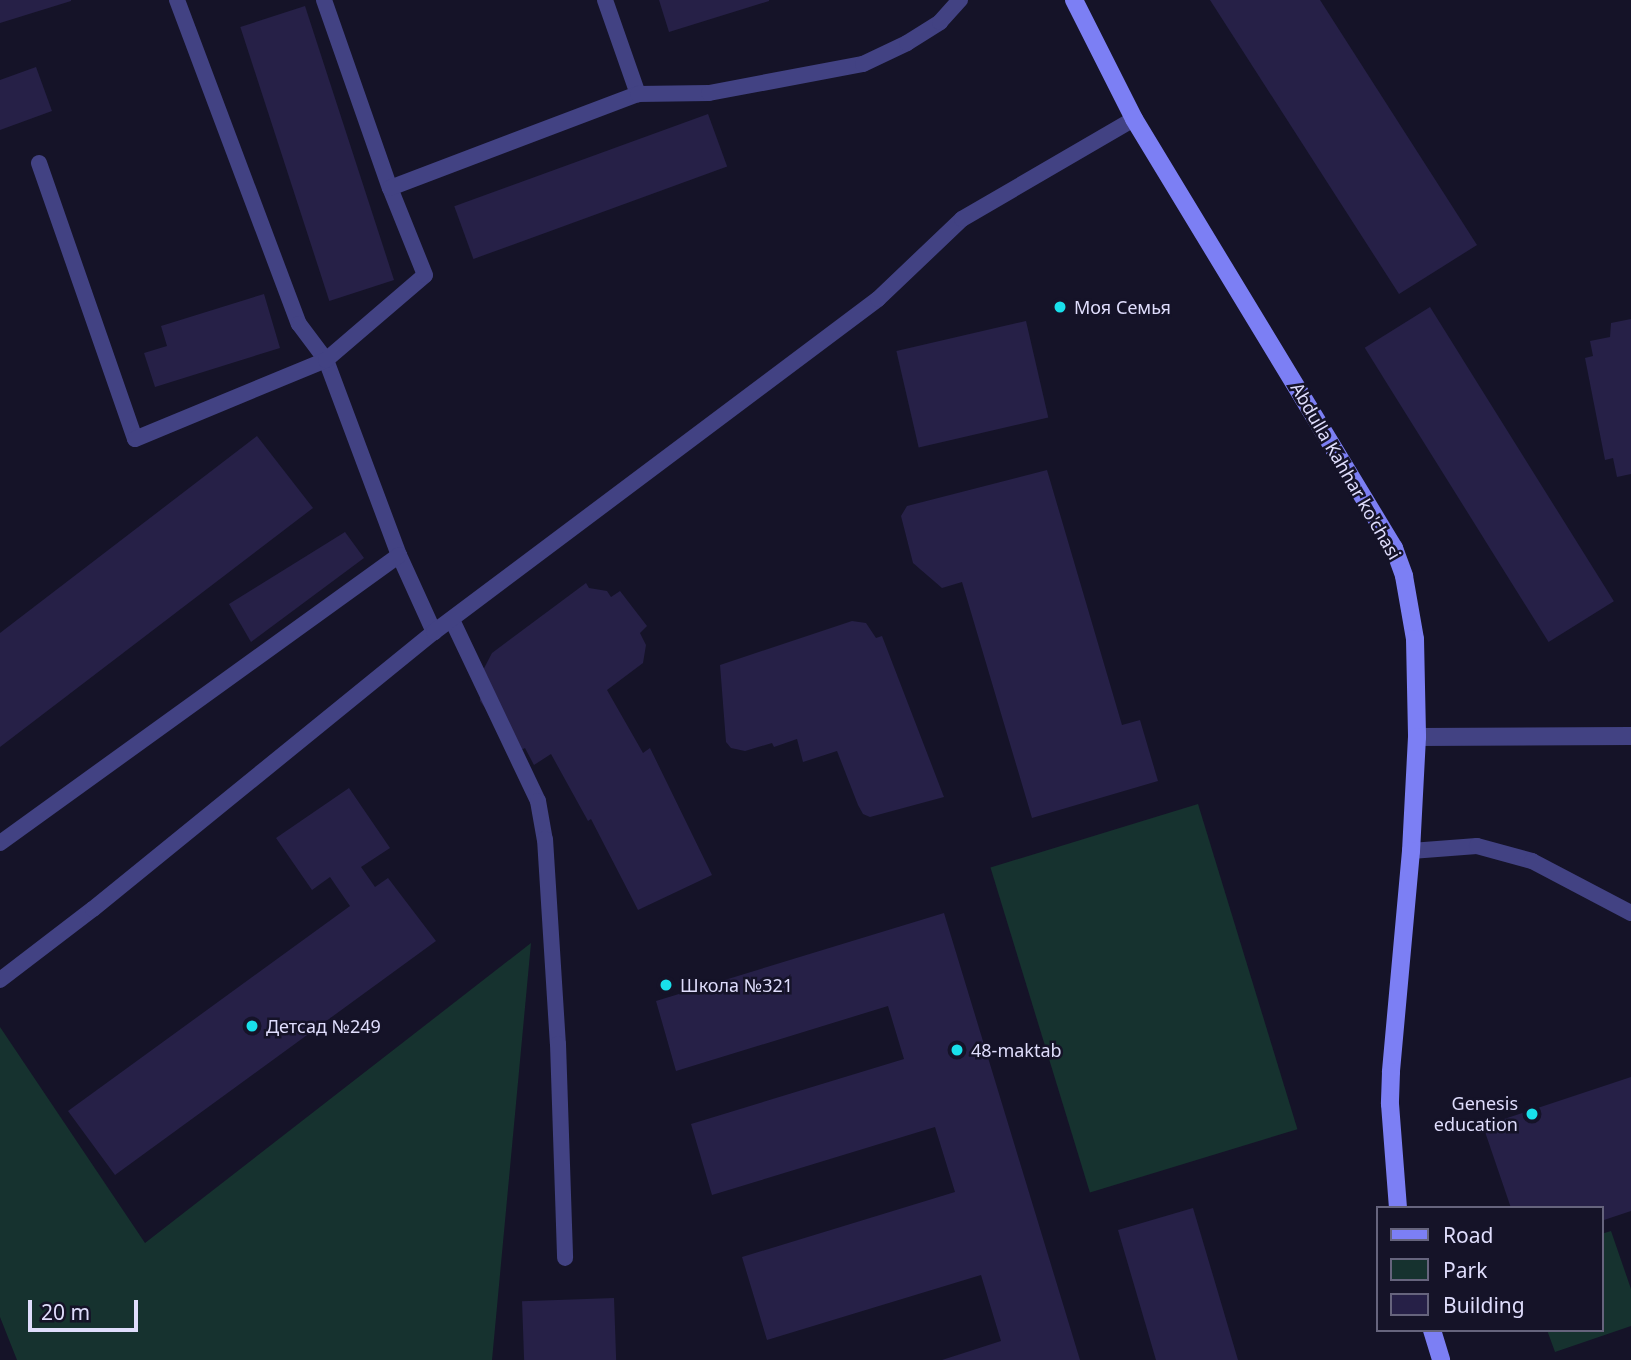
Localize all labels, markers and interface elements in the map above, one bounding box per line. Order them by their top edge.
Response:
place label: Моя Семья [1074,296,1171,318]
marker: Моя Семья [1052,299,1068,315]
street label: Abdulla Kahhar ko'chasi [1286,379,1406,563]
place label: Школа №321 [680,974,793,996]
marker: Школа №321 [658,977,674,993]
place label: Детсад №249 [266,1015,381,1037]
marker: Детсад №249 [244,1018,260,1034]
place label: 48-maktab [971,1039,1062,1061]
marker: 48-maktab [949,1042,965,1058]
place label: Genesis education [1434,1093,1518,1136]
marker: Genesis education [1524,1106,1540,1122]
legend [1376,1206,1603,1332]
text: Road [1443,1221,1493,1249]
text: Park [1443,1256,1487,1284]
scale bar [32,1286,142,1330]
text: Building [1443,1291,1525,1319]
text: 20 m [41,1298,90,1326]

